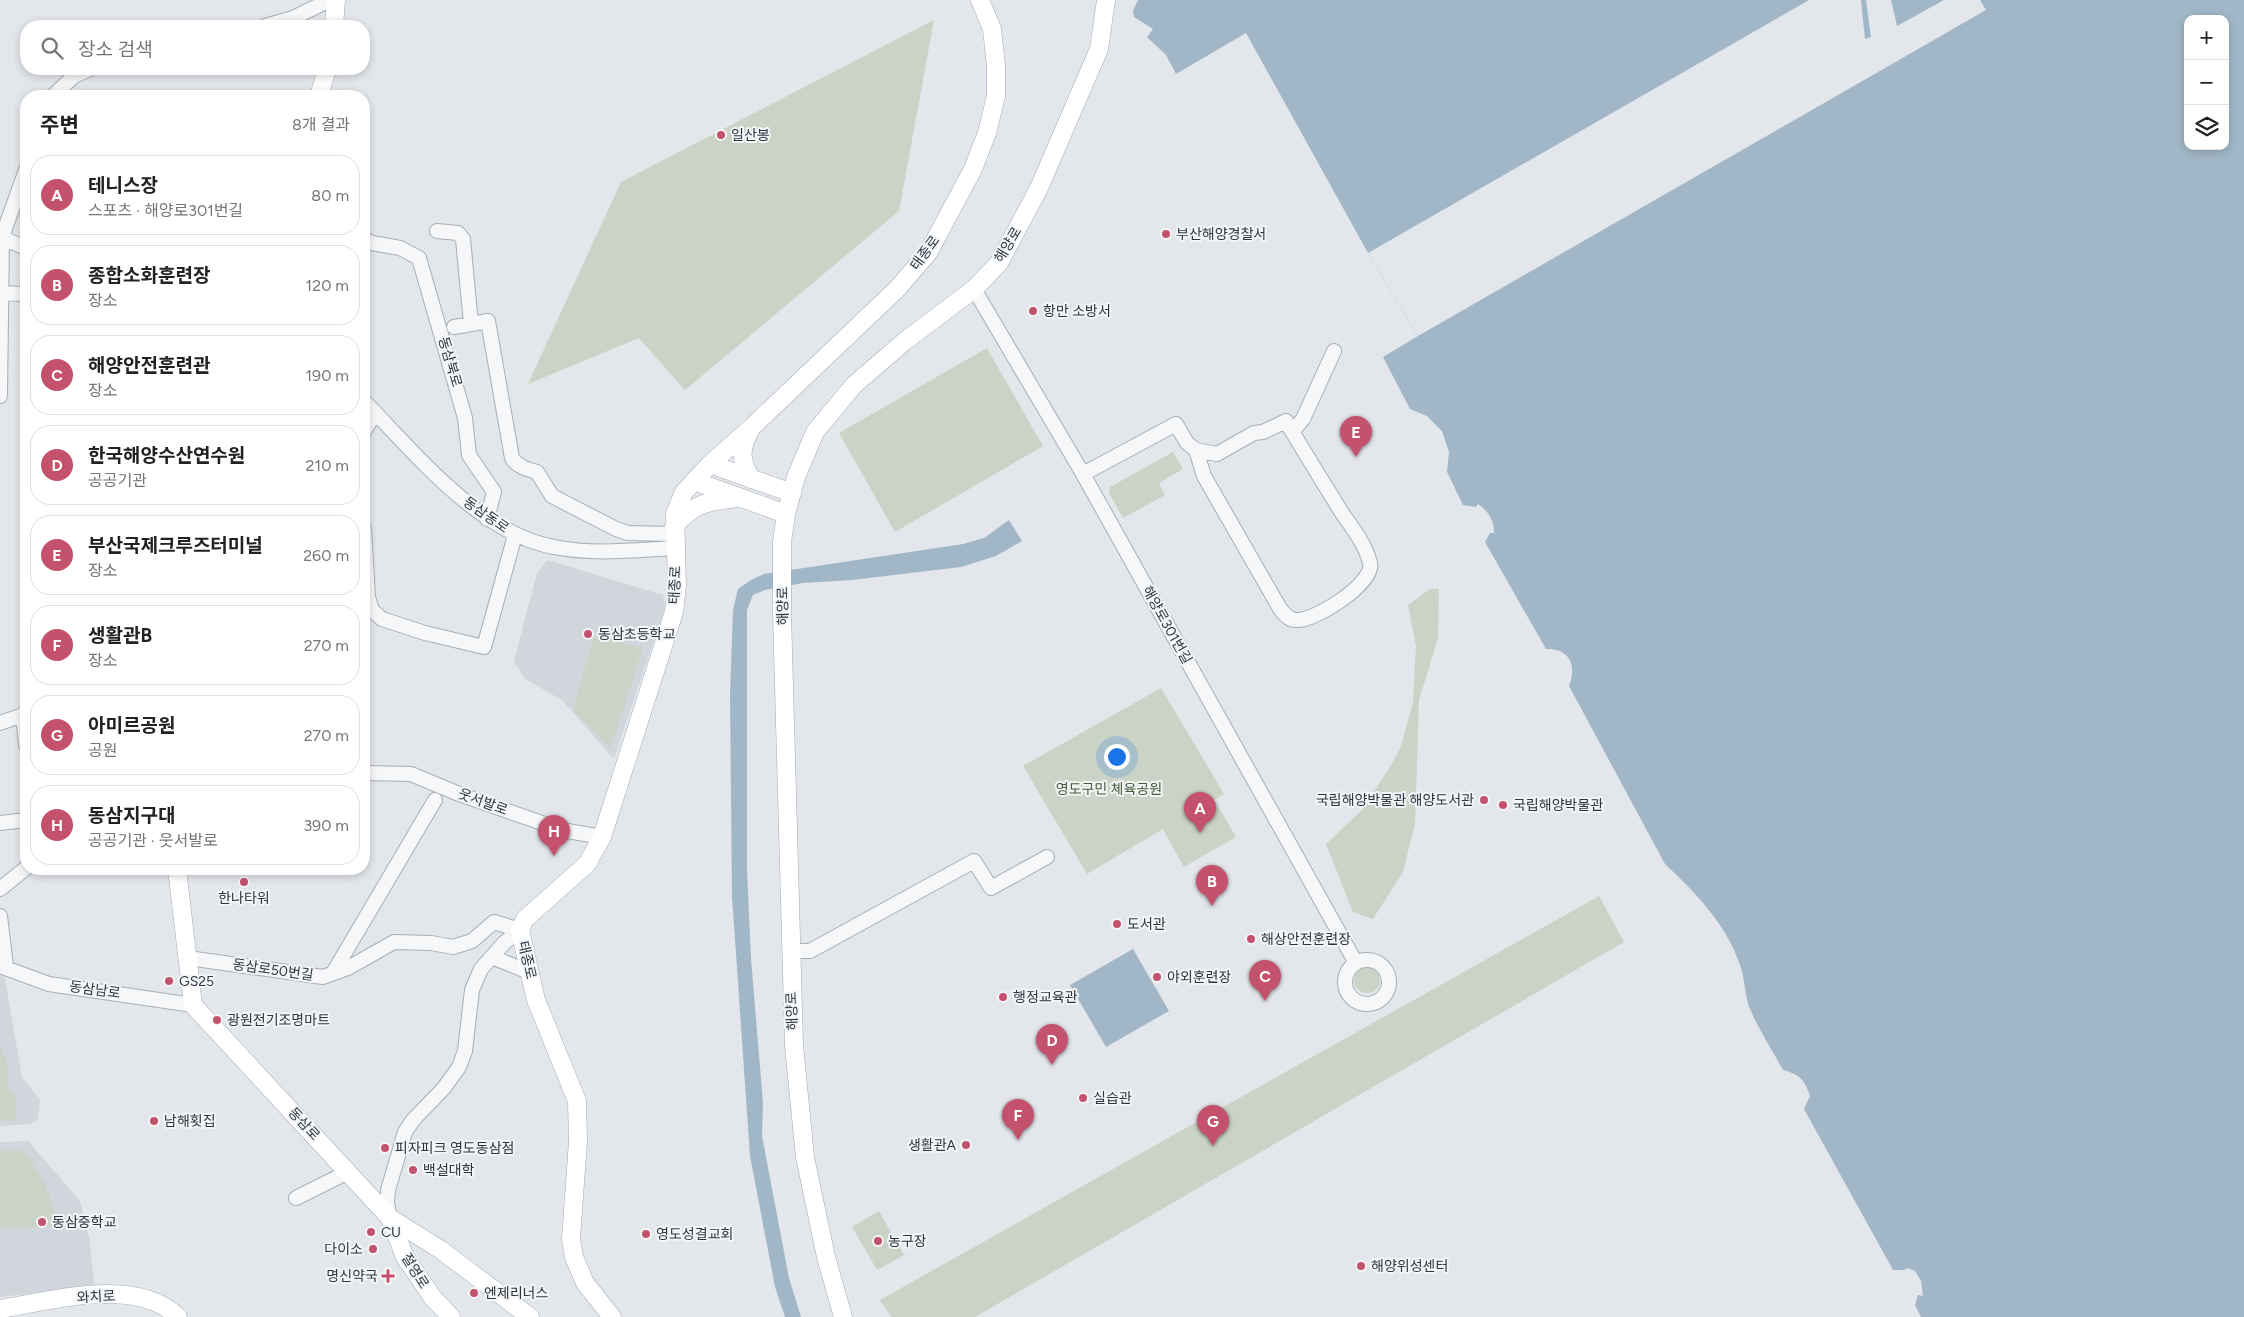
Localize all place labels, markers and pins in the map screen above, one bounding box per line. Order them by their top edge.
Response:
place label: 일산봉 [731,127,770,144]
marker: 일산봉 [715,129,727,141]
place label: 부산해양경찰서 [1176,226,1266,243]
marker: 부산해양경찰서 [1160,228,1172,240]
place label: 항만 소방서 [1043,303,1111,320]
marker: 항만 소방서 [1027,305,1039,317]
pin: E [1340,416,1372,457]
place label: 동삼초등학교 [598,626,675,643]
marker: 동삼초등학교 [582,628,594,640]
pin: A [1184,792,1216,833]
place label: 국립해양박물관 해양도서관 [1316,792,1474,809]
marker: 국립해양박물관 해양도서관 [1478,794,1490,806]
place label: 국립해양박물관 [1513,797,1603,814]
marker: 국립해양박물관 [1497,799,1509,811]
pin: H [538,815,570,856]
pin: B [1196,865,1228,906]
marker: 한나타워 [238,876,250,888]
place label: 한나타워 [218,890,270,907]
place label: 도서관 [1127,916,1166,933]
marker: 도서관 [1111,918,1123,930]
place label: 해상안전훈련장 [1261,931,1351,948]
marker: 해상안전훈련장 [1245,933,1257,945]
pin: C [1249,960,1281,1001]
place label: 야외훈련장 [1167,969,1232,986]
marker: 야외훈련장 [1151,971,1163,983]
place label: GS25 [179,973,214,990]
marker: GS25 [163,975,175,987]
place label: 행정교육관 [1013,989,1078,1006]
marker: 행정교육관 [997,991,1009,1003]
place label: 광원전기조명마트 [227,1012,330,1029]
marker: 광원전기조명마트 [211,1014,223,1026]
pin: D [1036,1024,1068,1065]
place label: 실습관 [1093,1090,1132,1107]
marker: 실습관 [1077,1092,1089,1104]
pin: F [1002,1099,1034,1140]
pin: G [1197,1105,1229,1146]
place label: 남해횟집 [164,1113,216,1130]
marker: 남해횟집 [148,1115,160,1127]
place label: 생활관A [908,1137,957,1154]
marker: 생활관A [960,1139,972,1151]
place label: 피자피크 영도동삼점 [395,1140,514,1157]
marker: 피자피크 영도동삼점 [379,1142,391,1154]
place label: 백설대학 [423,1162,475,1179]
marker: 백설대학 [407,1164,419,1176]
place label: 동삼중학교 [52,1214,117,1231]
marker: 동삼중학교 [36,1216,48,1228]
place label: CU [381,1224,401,1241]
marker: CU [365,1226,377,1238]
place label: 영도성결교회 [656,1226,733,1243]
marker: 영도성결교회 [640,1228,652,1240]
place label: 농구장 [888,1233,927,1250]
marker: 농구장 [872,1235,884,1247]
place label: 다이소 [324,1241,363,1258]
marker: 다이소 [367,1243,379,1255]
place label: 해양위성센터 [1371,1258,1448,1275]
marker: 해양위성센터 [1355,1260,1367,1272]
place label: 명신약국 [326,1268,378,1285]
marker: 명신약국 [382,1270,394,1282]
place label: 엔제리너스 [484,1285,549,1302]
marker: 엔제리너스 [468,1287,480,1299]

